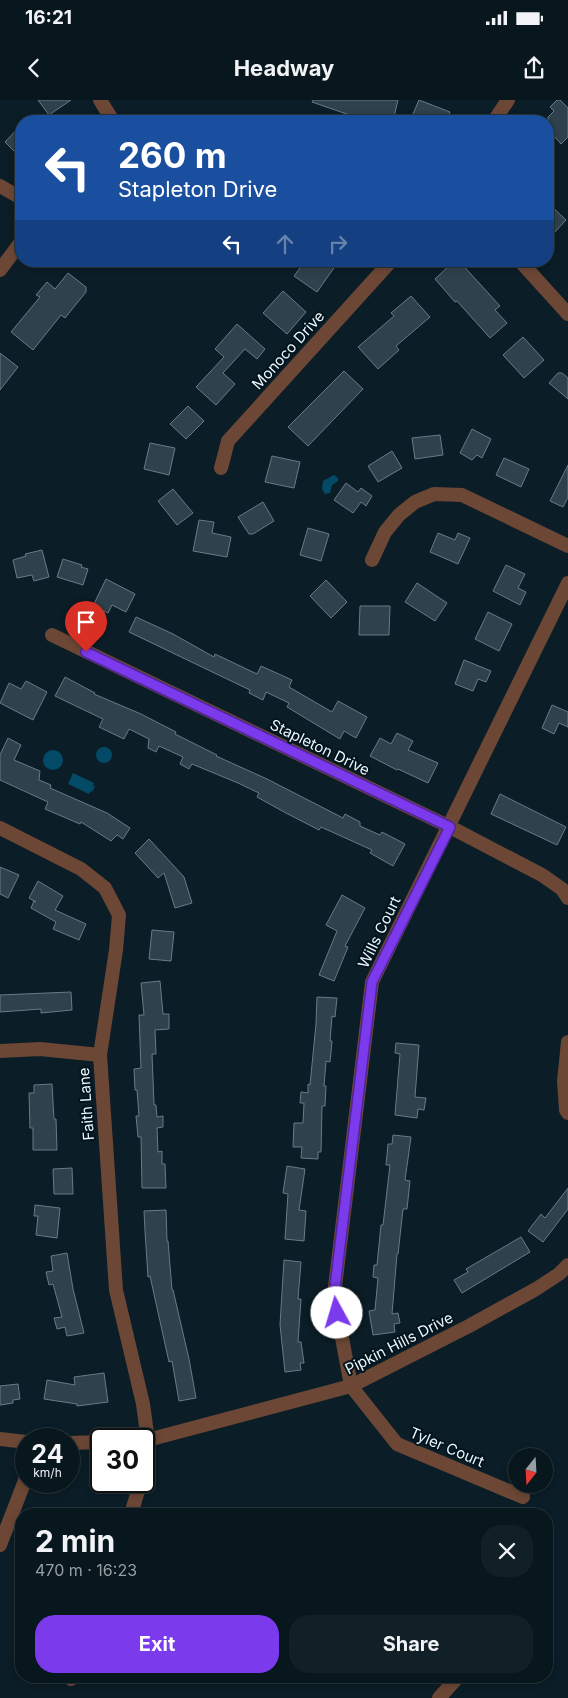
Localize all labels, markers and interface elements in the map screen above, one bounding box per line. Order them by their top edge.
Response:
text: 16:21 [25,6,72,29]
icon: back [20,54,48,82]
icon: share [520,54,548,82]
text: Headway [234,55,334,81]
text: 260 m [118,134,227,176]
icon: left [35,135,100,200]
text: Stapleton Drive [118,176,277,202]
icon: left [218,230,246,258]
icon: ahead [271,230,299,258]
icon: right [324,230,352,258]
street label: Monoco Drive [248,307,328,393]
pin [65,601,107,652]
icon: arrive [72,608,100,636]
street label: Stapleton Drive [267,715,373,779]
street label: Wills Court [353,893,405,971]
street label: Faith Lane [74,1067,98,1141]
position arrow [310,1286,362,1338]
street label: Pipkin Hills Drive [342,1308,456,1378]
street label: Tyler Court [407,1423,487,1471]
speed limit sign: 30 [90,1428,155,1493]
text: 24 [31,1439,64,1469]
north arrow [508,1448,552,1492]
map controls [508,1448,553,1493]
text: km/h [33,1465,62,1480]
text: 2 min [35,1523,115,1559]
button: close [481,1525,533,1577]
text: 470 m · 16:23 [35,1560,137,1580]
button: Exit [35,1615,279,1673]
button: Share [289,1615,533,1673]

